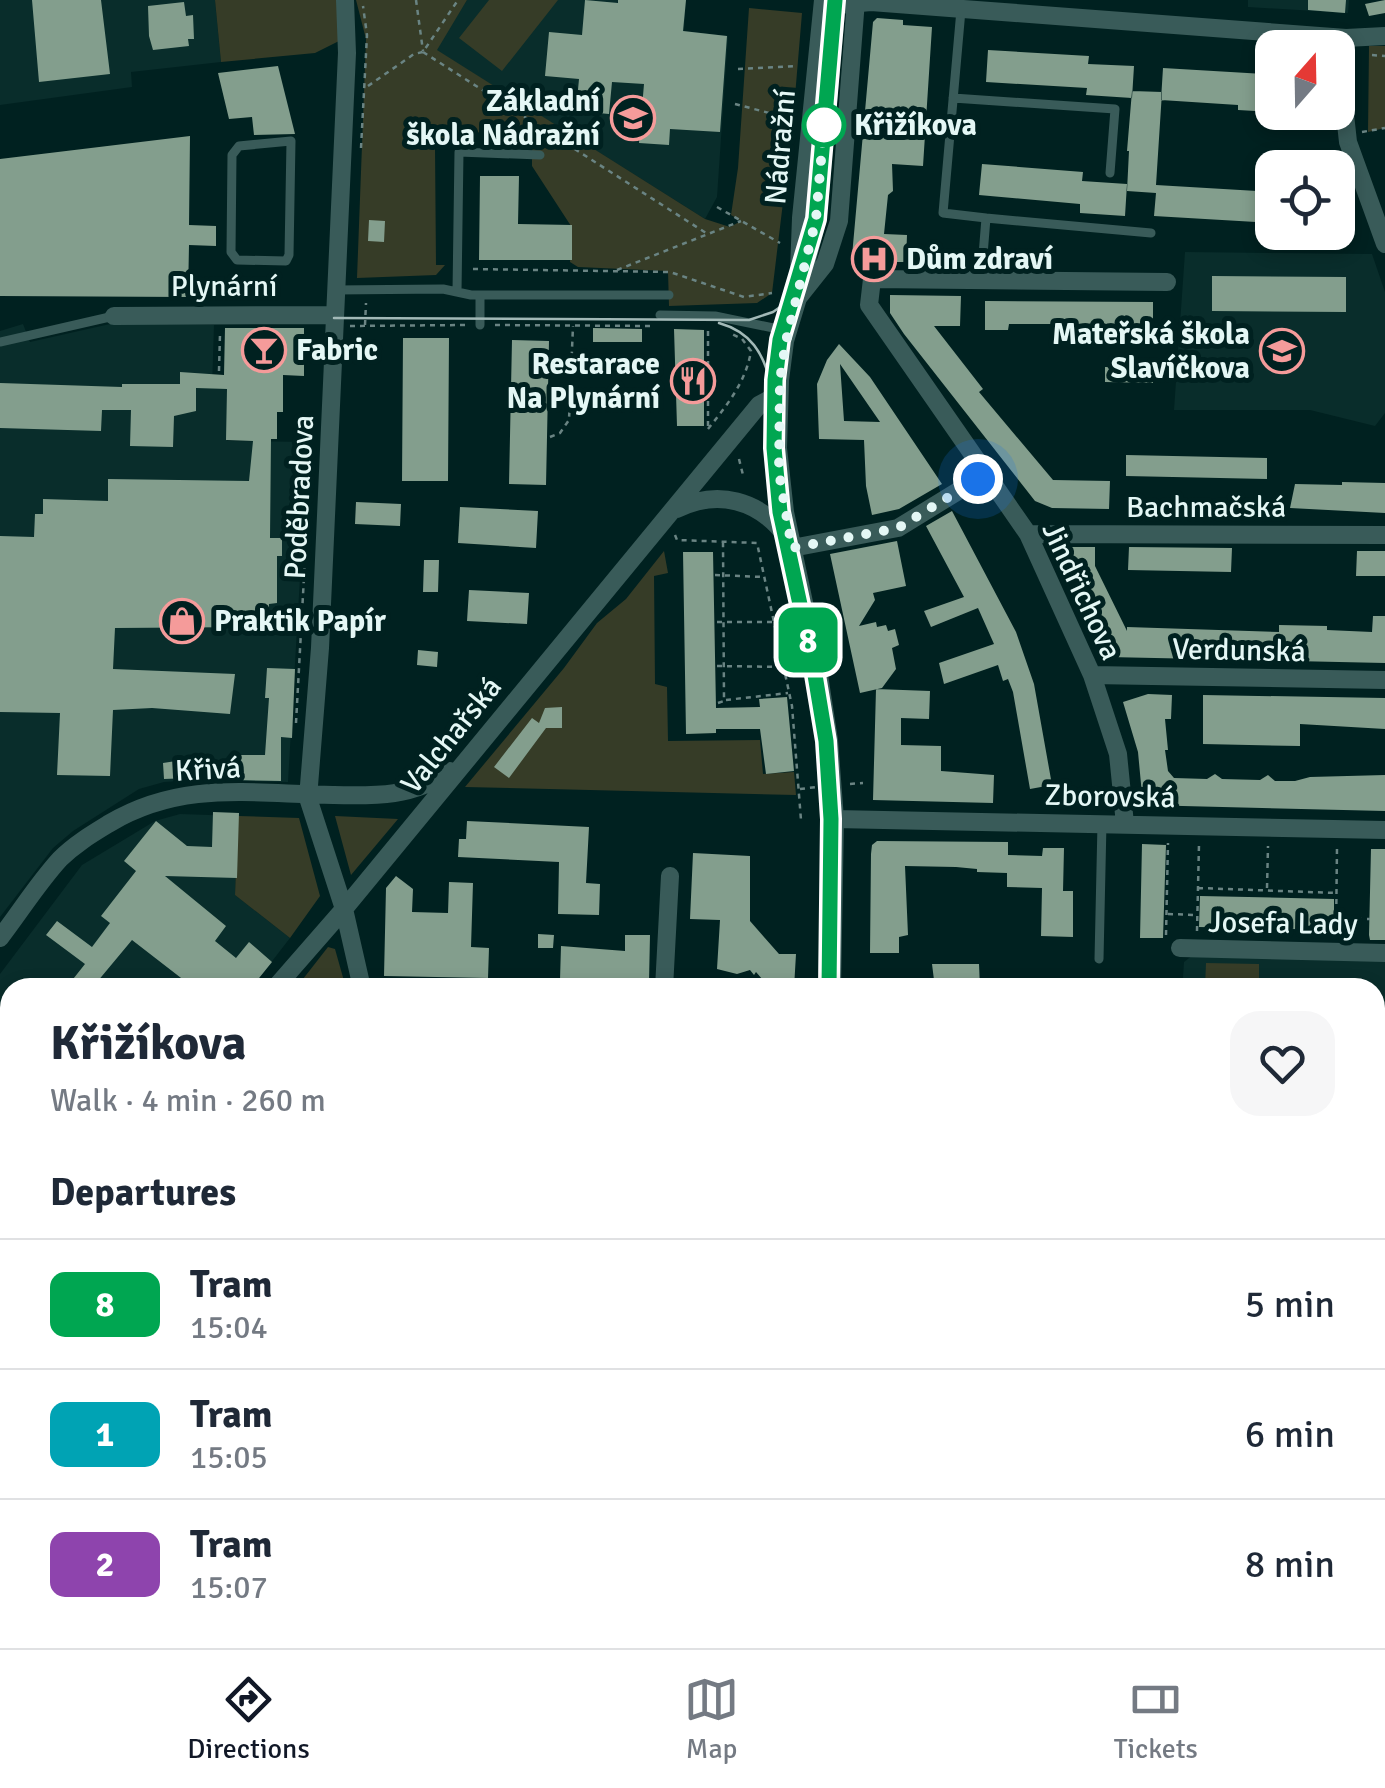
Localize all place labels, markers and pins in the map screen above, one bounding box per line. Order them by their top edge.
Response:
place label: Základní škola Nádražní [406,83,600,154]
school or university icon: Základní škola Nádražní [610,95,656,141]
marker: Křižíkova [803,104,845,146]
place label: Křižíkova [854,107,977,144]
hospital icon: Dům zdraví [851,236,897,282]
place label: Dům zdraví [906,241,1053,278]
place label: Mateřská škola Slavíčkova [1052,316,1250,387]
bar icon: Fabric [241,327,287,373]
school or university icon: Mateřská škola Slavíčkova [1259,328,1305,374]
place label: Fabric [296,332,378,369]
place label: Restarace Na Plynární [506,346,660,417]
restaurant icon: Restarace Na Plynární [670,358,716,404]
shop icon: Praktik Papír [159,598,205,644]
place label: Praktik Papír [214,603,386,640]

